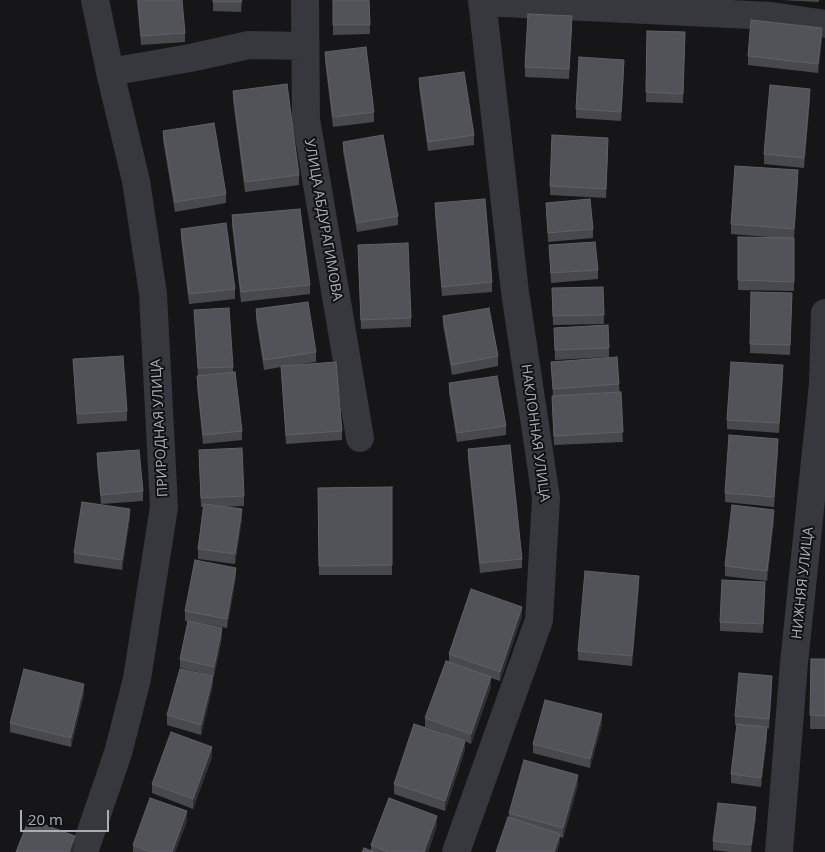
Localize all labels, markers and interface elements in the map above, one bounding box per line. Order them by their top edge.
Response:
street label: УЛИЦА АБДУРАГИМОВА [300,138,346,302]
street label: ПРИРОДНАЯ УЛИЦА [148,359,172,497]
street label: НАКЛОННАЯ УЛИЦА [517,363,553,503]
street label: НИЖНЯЯ УЛИЦА [789,526,817,640]
scale bar [22,800,111,832]
text: 20 m [28,809,63,829]

